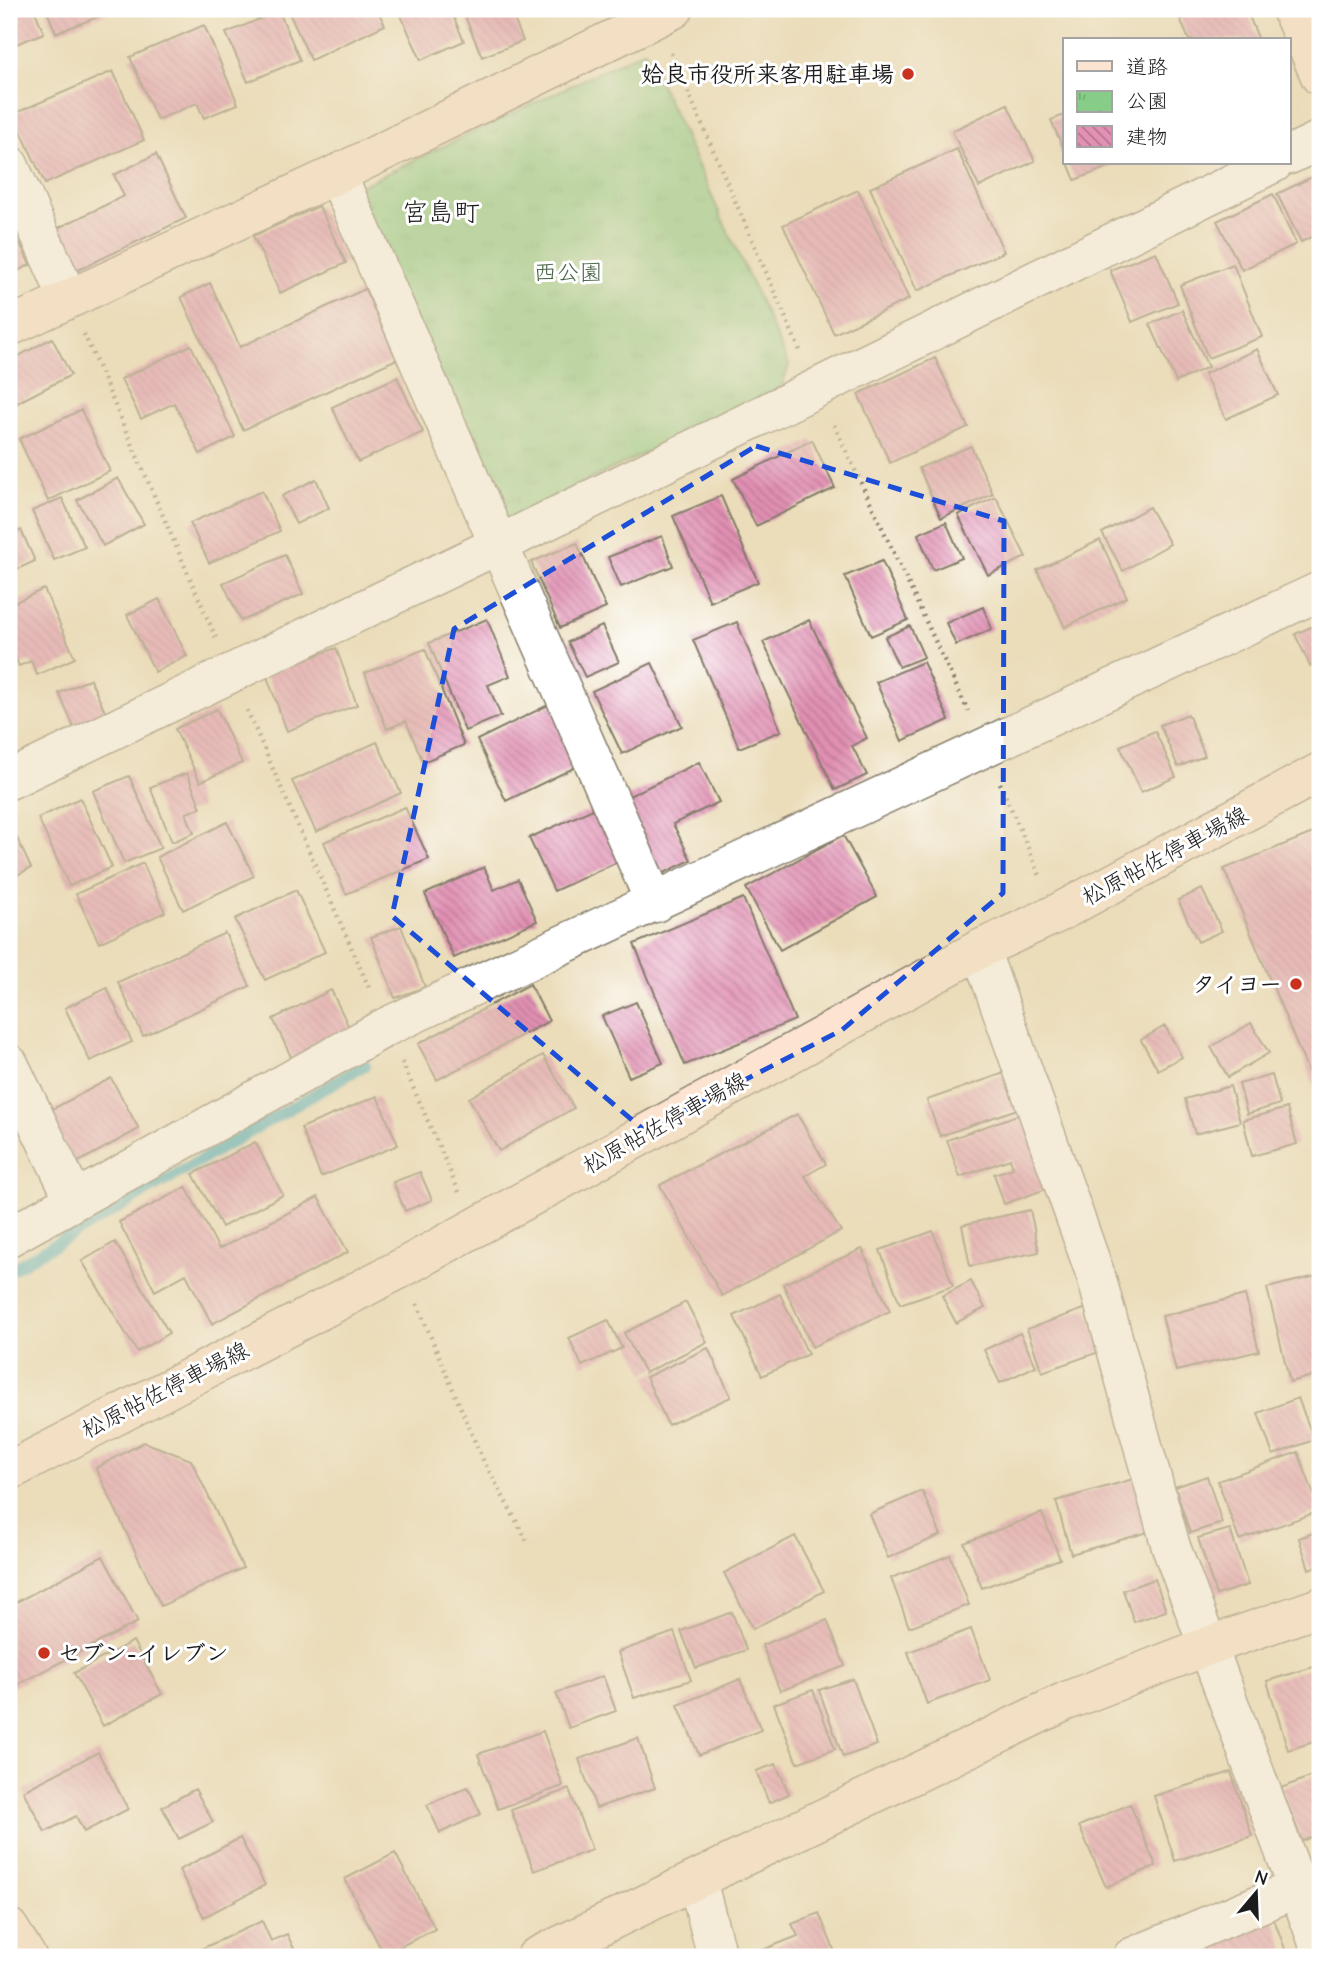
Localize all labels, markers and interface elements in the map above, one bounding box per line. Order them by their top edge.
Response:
legend [1063,38,1290,164]
text: 道路 [1126,55,1168,79]
place label: 姶良市役所来客用駐車場 [641,61,894,88]
marker: 姶良市役所来客用駐車場 [900,66,916,82]
text: 公園 [1126,89,1168,113]
text: 建物 [1126,125,1168,149]
district label: 宮島町 [402,198,480,228]
park label: 西公園 [534,259,603,286]
street label: 松原帖佐停車場線 [1077,801,1253,911]
place label: タイヨー [1192,971,1282,998]
marker: タイヨー [1288,976,1304,992]
street label: 松原帖佐停車場線 [578,1067,752,1179]
street label: 松原帖佐停車場線 [77,1336,253,1444]
place label: セブン-イレブン [58,1640,228,1667]
marker: セブン-イレブン [36,1645,52,1661]
north arrow [1220,1857,1290,1927]
text: N [1252,1865,1271,1890]

